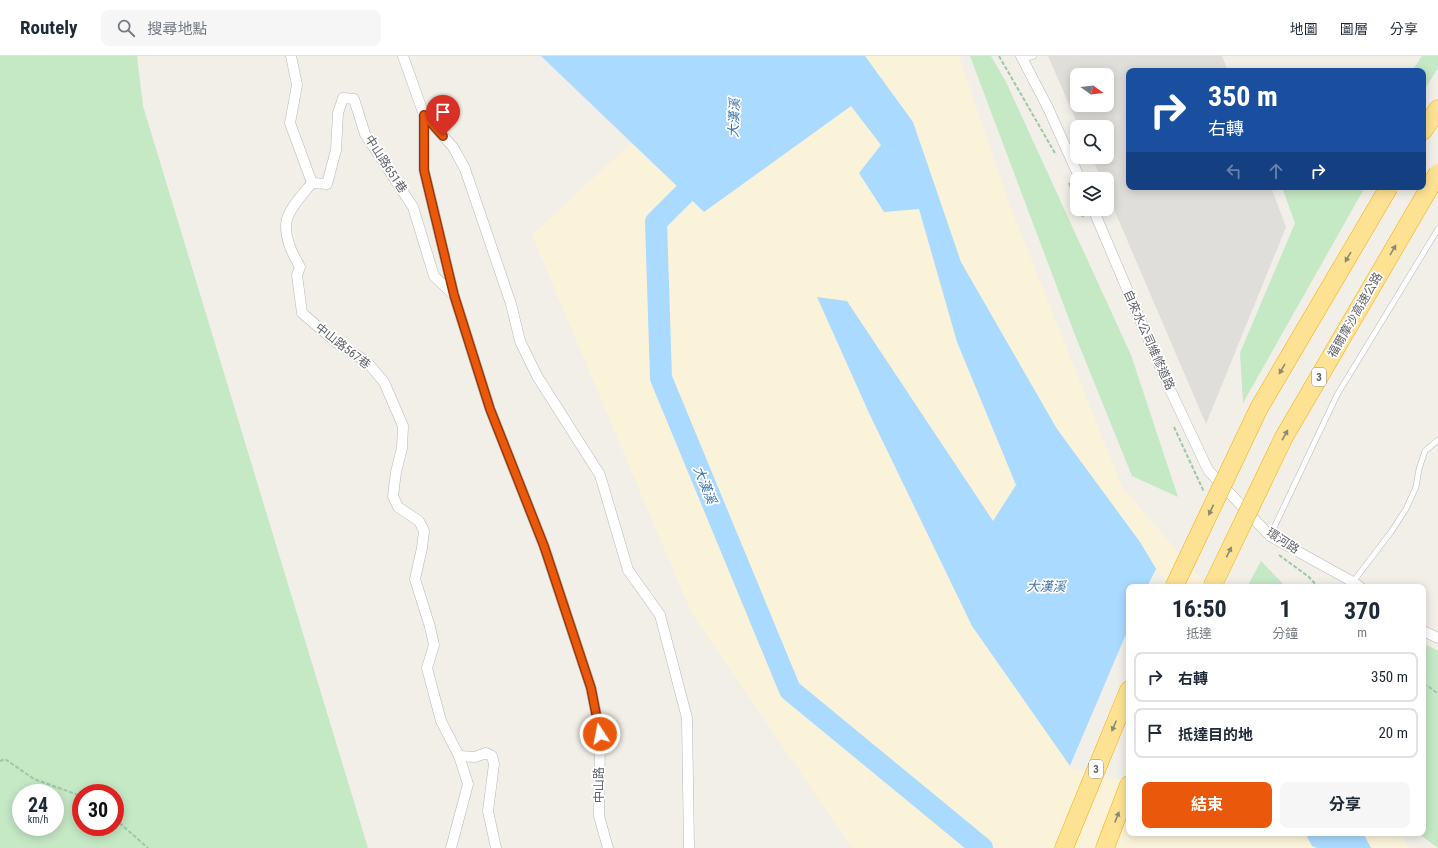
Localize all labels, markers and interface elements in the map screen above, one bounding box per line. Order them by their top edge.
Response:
search box [101,10,381,46]
text: Routely [20,16,77,39]
icon: search [115,17,137,39]
text: 搜尋地點 [147,20,208,38]
text: 地圖 [1290,21,1318,37]
text: 圖層 [1340,21,1368,37]
text: 分享 [1390,21,1418,37]
north arrow [1070,68,1114,112]
map controls [1070,68,1114,216]
text: 350 m [1208,80,1278,113]
icon: right [1142,84,1194,136]
pin [426,95,460,136]
water label: 大漢溪 [726,96,742,138]
icon: arrive [432,101,454,123]
text: 右轉 [1208,118,1244,139]
button: search [1070,120,1114,164]
street label: 中山路651巷 [362,133,410,195]
icon: left [1223,160,1245,182]
icon: ahead [1265,160,1287,182]
icon: right [1307,160,1329,182]
button: layers [1070,172,1114,216]
one-way arrow [1390,244,1397,256]
one-way arrow [1344,252,1352,262]
street label: 福爾摩沙高速公路 [1325,270,1385,360]
street label: 自來水公司維修道路 [1121,288,1177,392]
street label: 中山路567巷 [313,320,373,372]
one-way arrow [1279,363,1286,375]
road number: 3 [1312,368,1326,386]
one-way arrow [1282,429,1289,441]
water label: 大漢溪 [691,464,720,508]
one-way arrow [1208,504,1214,515]
street label: 環河路 [1264,525,1302,557]
one-way arrow [1226,546,1232,558]
water label: 大漢溪 [1026,579,1067,594]
text: 16:50 [1172,595,1227,623]
text: 1 [1279,595,1291,623]
text: 370 [1344,597,1380,625]
text: m [1357,625,1367,640]
text: 抵達 [1186,626,1212,641]
text: 分鐘 [1272,626,1298,641]
icon: right [1144,666,1166,688]
text: 350 m [1371,668,1408,686]
text: 右轉 [1178,670,1208,688]
position arrow [579,713,621,755]
one-way arrow [1111,720,1117,731]
icon: arrive [1144,722,1166,744]
text: 20 m [1378,724,1408,742]
text: 抵達目的地 [1178,726,1253,744]
road number: 3 [1089,760,1103,778]
street label: 中山路 [592,767,606,803]
button: 結束 [1142,782,1272,828]
button: 分享 [1280,782,1410,828]
speed limit sign: 30 [72,784,124,836]
text: 24 [28,793,48,817]
one-way arrow [1114,810,1120,822]
text: km/h [28,814,48,825]

